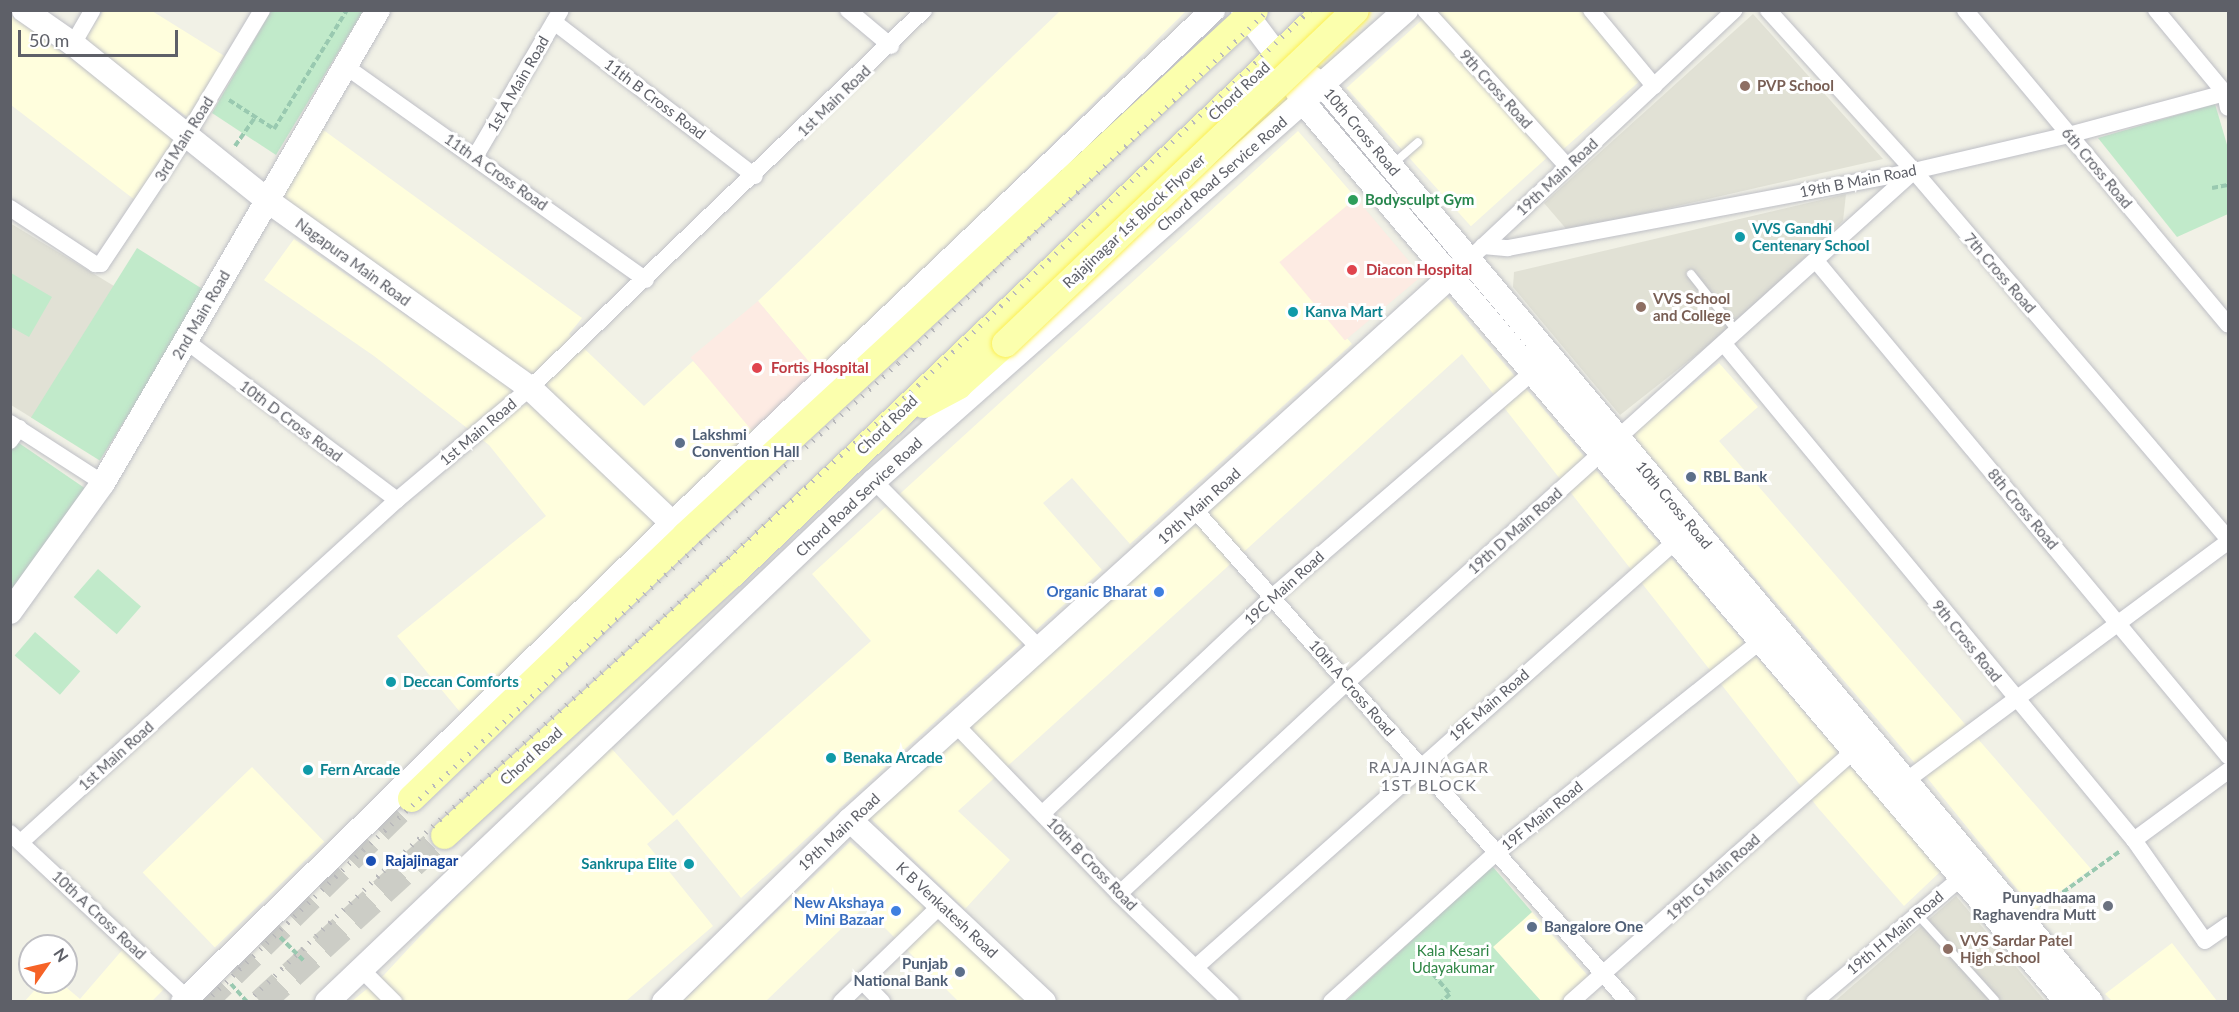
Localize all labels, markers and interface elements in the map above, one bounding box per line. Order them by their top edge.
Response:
scale bar [21,18,182,56]
text: 50 m [29,29,69,51]
street label: 1st A Main Road [483,32,553,136]
street label: 9th Cross Road [1456,46,1536,132]
street label: 11th B Cross Road [601,55,709,143]
street label: Chord Road [1204,58,1274,124]
street label: 1st Main Road [794,62,874,140]
place label: PVP School [1757,77,1834,95]
marker: PVP School [1738,79,1752,93]
street label: 10th Cross Road [1320,85,1404,179]
street label: 3rd Main Road [151,93,217,185]
street label: Chord Road Service Road [1153,113,1291,235]
street label: 6th Cross Road [2058,124,2136,212]
street label: 11th A Cross Road [441,129,551,215]
street label: 19th Main Road [1512,135,1602,219]
street label: Rajajinagar 1st Block Flyover [1059,150,1209,292]
street label: 19th B Main Road [1798,161,1918,201]
place label: Bodysculpt Gym [1365,191,1474,209]
marker: Bodysculpt Gym [1346,193,1360,207]
street label: Nagapura Main Road [292,214,414,310]
place label: VVS Gandhi Centenary School [1752,219,1870,254]
street label: 7th Cross Road [1960,229,2040,317]
marker: VVS Gandhi Centenary School [1733,230,1747,244]
marker: Diacon Hospital [1343,261,1361,279]
place label: Diacon Hospital [1366,261,1472,279]
street label: 2nd Main Road [168,267,234,363]
place label: VVS School and College [1653,289,1731,324]
marker: VVS School and College [1634,300,1648,314]
place label: Kanva Mart [1305,303,1383,321]
marker: Kanva Mart [1286,305,1300,319]
marker: Fortis Hospital [748,359,766,377]
place label: Fortis Hospital [771,359,869,377]
street label: 10th D Cross Road [236,377,346,465]
street label: Chord Road [853,392,921,458]
street label: 1st Main Road [436,395,520,469]
place label: Lakshmi Convention Hall [692,425,800,460]
street label: Chord Road Service Road [792,434,926,560]
marker: Lakshmi Convention Hall [673,436,687,450]
street label: 10th Cross Road [1632,458,1716,552]
street label: 19th Main Road [1154,464,1244,548]
street label: 8th Cross Road [1984,465,2062,553]
place label: RBL Bank [1703,468,1768,486]
marker: RBL Bank [1684,470,1698,484]
street label: 19th D Main Road [1464,484,1566,578]
street label: 19C Main Road [1240,547,1328,629]
place label: Organic Bharat [1046,583,1147,601]
marker: Organic Bharat [1152,585,1166,599]
street label: 9th Cross Road [1929,596,2005,686]
street label: 10th A Cross Road [1305,636,1399,740]
street label: 19E Main Road [1445,665,1533,745]
place label: Deccan Comforts [403,673,519,691]
marker: Deccan Comforts [384,675,398,689]
street label: 1st Main Road [75,718,157,794]
street label: Chord Road [496,723,566,789]
place label: Benaka Arcade [843,749,943,767]
marker: Benaka Arcade [824,751,838,765]
district label: RAJAJINAGAR 1ST BLOCK [1368,757,1490,795]
place label: Fern Arcade [320,761,401,779]
marker: Fern Arcade [301,763,315,777]
street label: 19F Main Road [1497,778,1587,854]
street label: 19th Main Road [794,790,884,874]
street label: 10th B Cross Road [1043,814,1141,914]
street label: 19th G Main Road [1662,830,1764,924]
marker: Rajajinagar [362,852,380,870]
place label: Rajajinagar [385,852,458,870]
place label: Sankrupa Elite [581,855,677,873]
marker: Sankrupa Elite [682,857,696,871]
street label: K B Venkatesh Road [892,858,1002,962]
street label: 10th A Cross Road [48,867,150,963]
street label: 19th H Main Road [1843,887,1947,979]
place label: Punyadhaama Raghavendra Mutt [1973,888,2096,923]
place label: New Akshaya Mini Bazaar [793,893,884,928]
marker: Punyadhaama Raghavendra Mutt [2101,899,2115,913]
marker: New Akshaya Mini Bazaar [889,904,903,918]
place label: Bangalore One [1544,918,1643,936]
marker: Bangalore One [1525,920,1539,934]
place label: VVS Sardar Patel High School [1960,931,2073,966]
north arrow [18,934,78,994]
park label: Kala Kesari Udayakumar [1412,941,1494,976]
marker: VVS Sardar Patel High School [1941,942,1955,956]
text: N [50,944,73,965]
place label: Punjab National Bank [854,954,948,989]
marker: Punjab National Bank [953,965,967,979]

